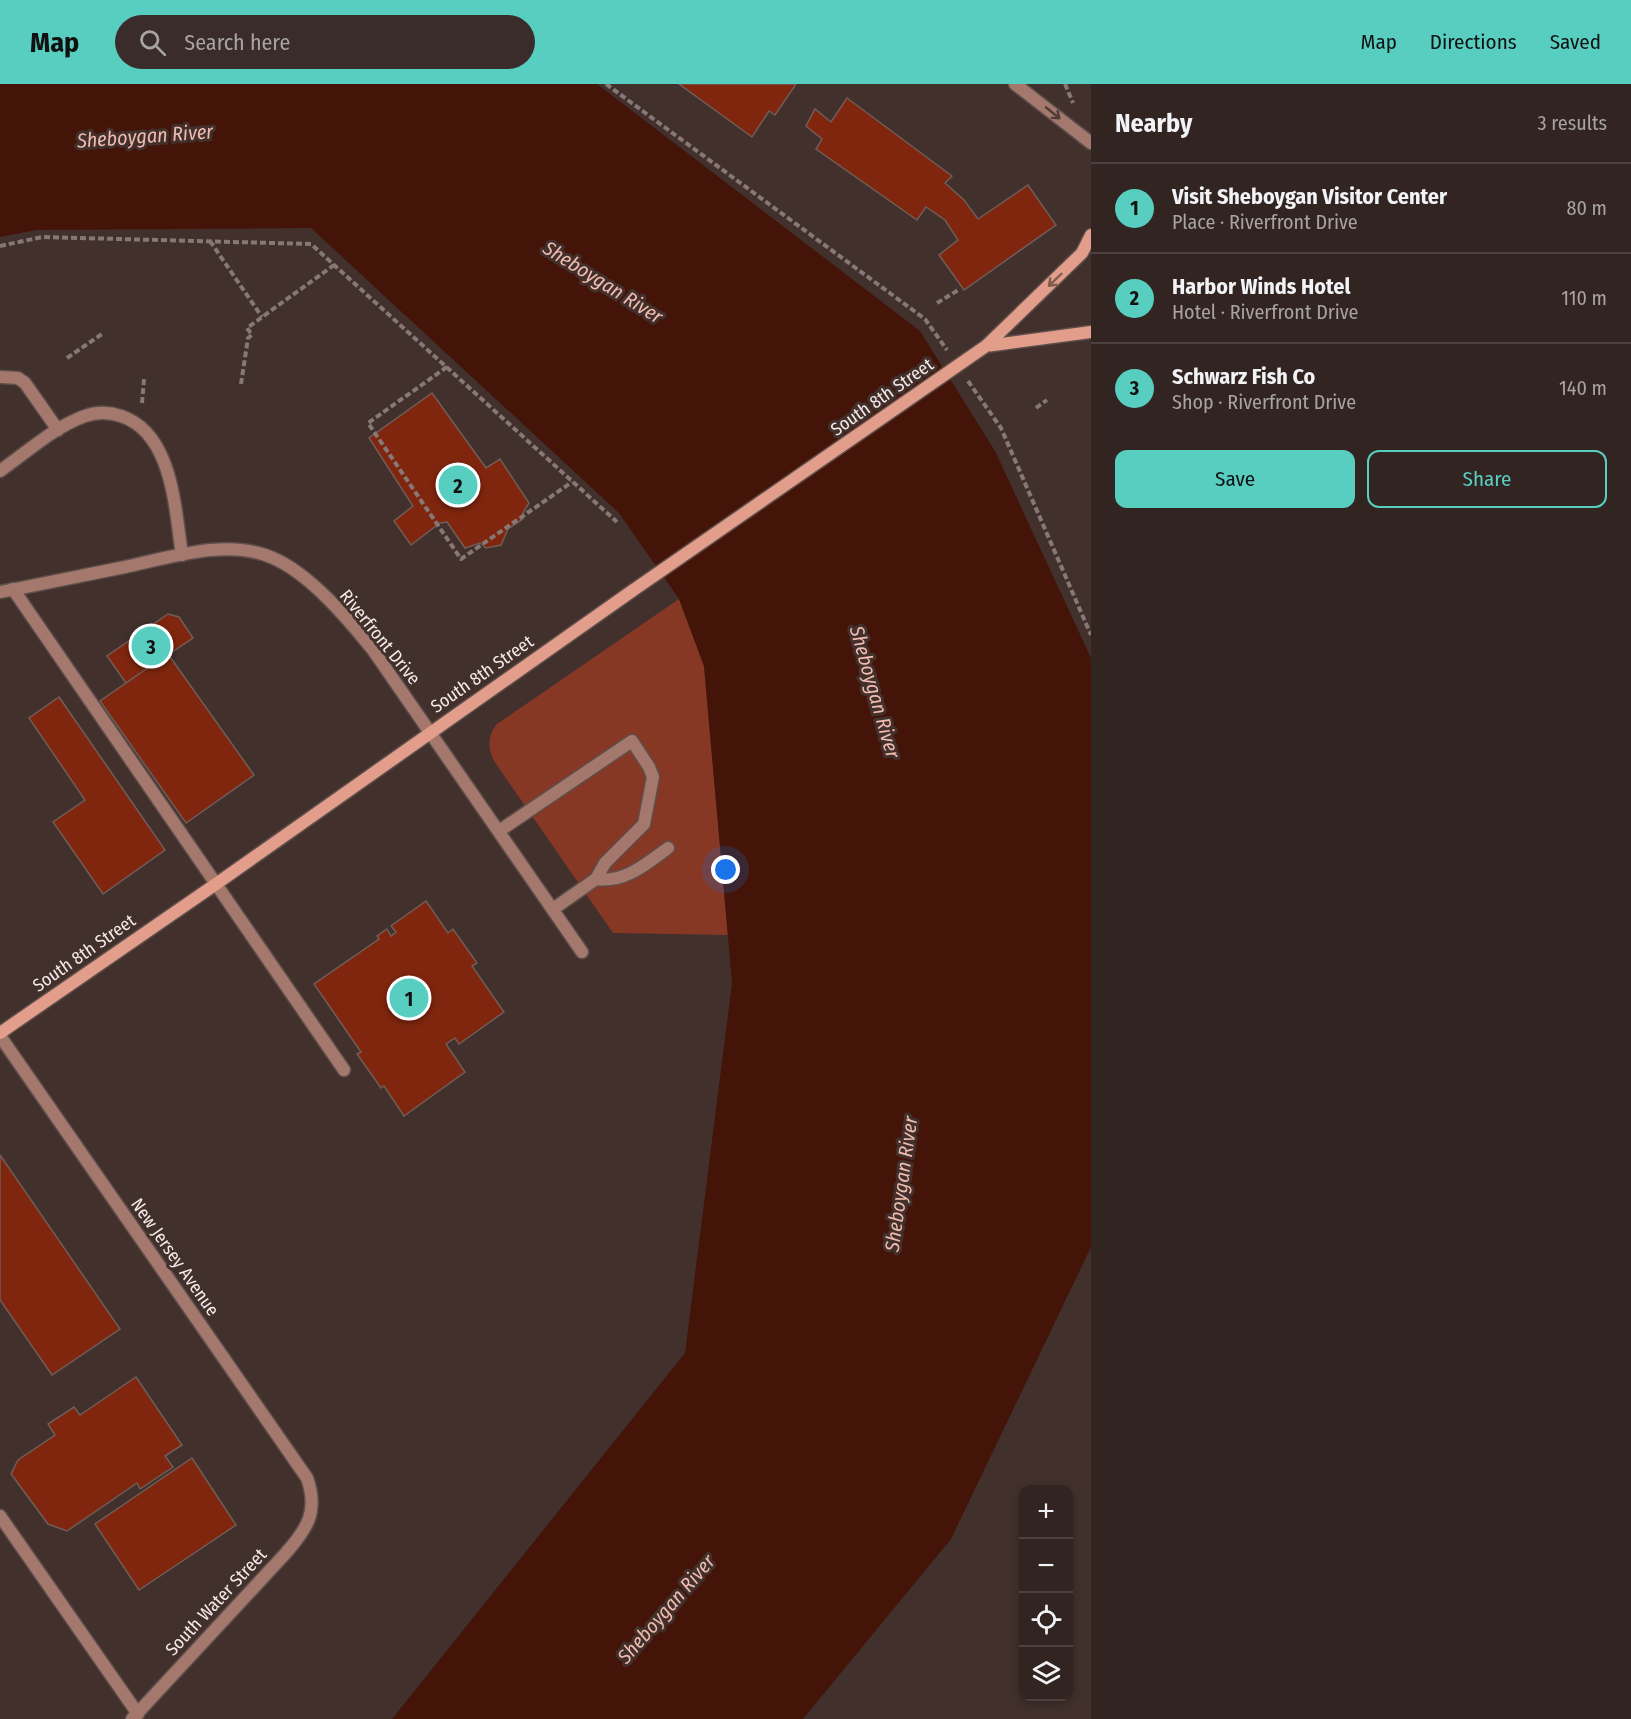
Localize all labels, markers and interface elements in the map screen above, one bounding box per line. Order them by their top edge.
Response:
search box [115,15,535,69]
text: Map [30,26,79,59]
icon: search [136,26,169,59]
text: Search here [184,29,290,56]
text: Map [1360,29,1397,55]
text: Directions [1430,29,1517,55]
text: Saved [1550,29,1601,55]
one-way arrow [1045,107,1061,120]
text: Nearby [1115,108,1192,139]
text: 3 results [1538,111,1607,135]
water label: Sheboygan River [75,119,215,153]
text: Visit Sheboygan Visitor Center [1172,183,1447,210]
text: 1 [1130,196,1139,220]
text: 80 m [1567,196,1607,220]
text: Place · Riverfront Drive [1172,210,1358,234]
water label: Sheboygan River [538,235,668,329]
one-way arrow [1047,272,1062,287]
text: Harbor Winds Hotel [1172,273,1350,300]
text: 2 [1130,286,1139,310]
text: 110 m [1561,286,1607,310]
text: Hotel · Riverfront Drive [1172,300,1358,324]
street label: South 8th Street [826,353,938,441]
text: Schwarz Fish Co [1172,363,1315,390]
text: 3 [1130,376,1139,400]
text: 140 m [1559,376,1607,400]
text: Shop · Riverfront Drive [1172,390,1356,414]
button: Save [1115,450,1355,508]
button: Share [1367,450,1607,508]
pin: 2 [438,462,478,508]
street label: Riverfront Drive [335,585,425,689]
water label: Sheboygan River [844,622,906,762]
pin: 3 [132,624,170,668]
street label: South 8th Street [426,630,538,718]
your location [711,855,740,884]
street label: South 8th Street [28,909,140,997]
pin: 1 [390,976,428,1020]
water label: Sheboygan River [879,1114,923,1254]
street label: New Jersey Avenue [126,1194,224,1320]
map controls [1019,1485,1073,1701]
button: + [1019,1485,1073,1539]
button: − [1019,1539,1073,1593]
street label: South Water Street [161,1544,271,1660]
water label: Sheboygan River [612,1549,721,1669]
button: locate [1019,1593,1073,1647]
button: layers [1019,1647,1073,1701]

